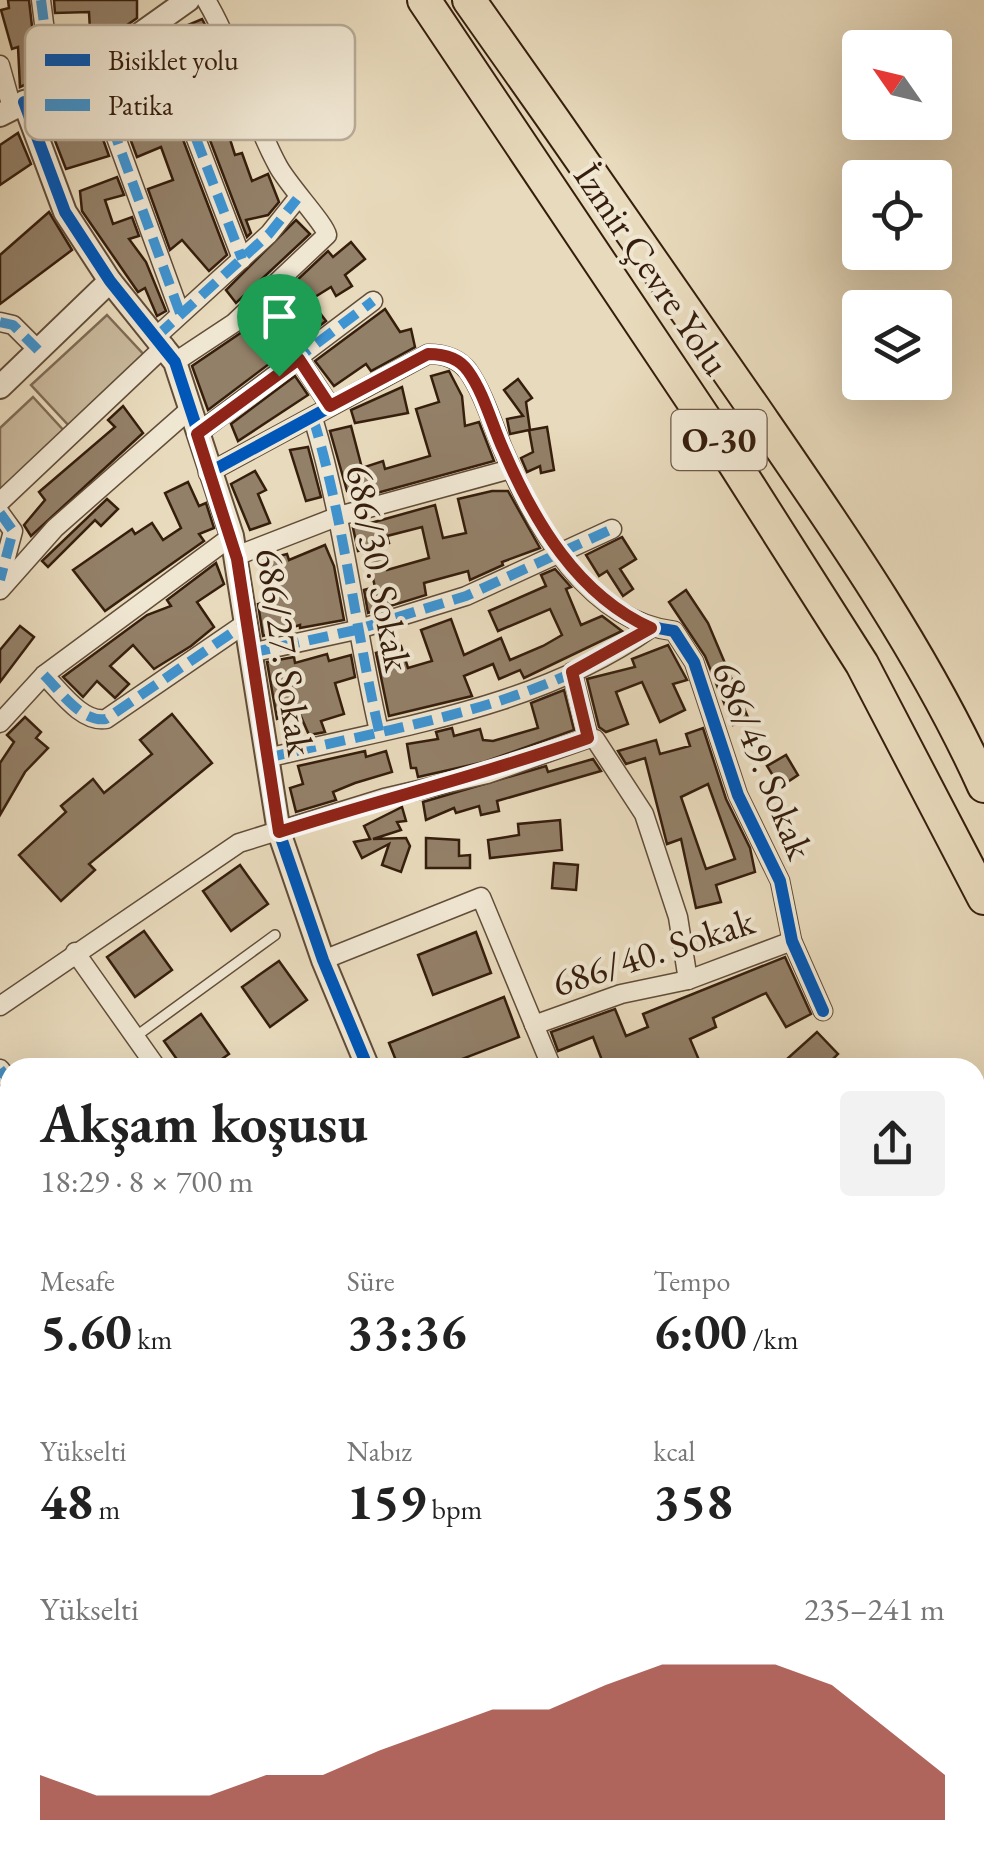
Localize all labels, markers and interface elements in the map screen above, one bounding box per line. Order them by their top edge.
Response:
legend [25,25,355,140]
north arrow [842,30,952,140]
map controls [842,30,952,400]
text: Bisiklet yolu [108,42,239,78]
text: Patika [108,87,174,123]
street label: İzmir Çevre Yolu [563,153,741,384]
button: locate [842,160,952,270]
pin [237,274,322,377]
icon: arrive [252,289,307,344]
button: layers [842,290,952,400]
road number: O-30 [672,410,766,470]
street label: 686/30. Sokak [335,460,424,677]
street label: 686/27. Sokak [245,545,326,760]
street label: 686/49. Sokak [702,654,826,867]
street label: 686/40. Sokak [546,896,761,1007]
text: Akşam koşusu [40,1087,368,1158]
button: share [840,1091,945,1196]
text: 18:29 · 8 × 700 m [40,1160,253,1202]
text: Mesafe [40,1263,115,1299]
text: Süre [347,1263,395,1299]
text: Tempo [653,1263,730,1299]
text: 5.60 [40,1299,132,1364]
text: 33:36 [347,1299,467,1364]
text: 6:00 [653,1299,747,1364]
text: km [132,1321,172,1357]
text: /km [747,1321,798,1357]
text: Yükselti [40,1433,126,1469]
text: Nabız [347,1433,412,1469]
text: kcal [653,1433,695,1469]
text: 48 [40,1469,93,1534]
text: 159 [347,1469,426,1534]
text: 358 [653,1469,733,1534]
text: m [93,1491,120,1527]
text: bpm [426,1491,482,1527]
text: Yükselti [40,1588,139,1630]
text: 235–241 m [804,1588,945,1630]

